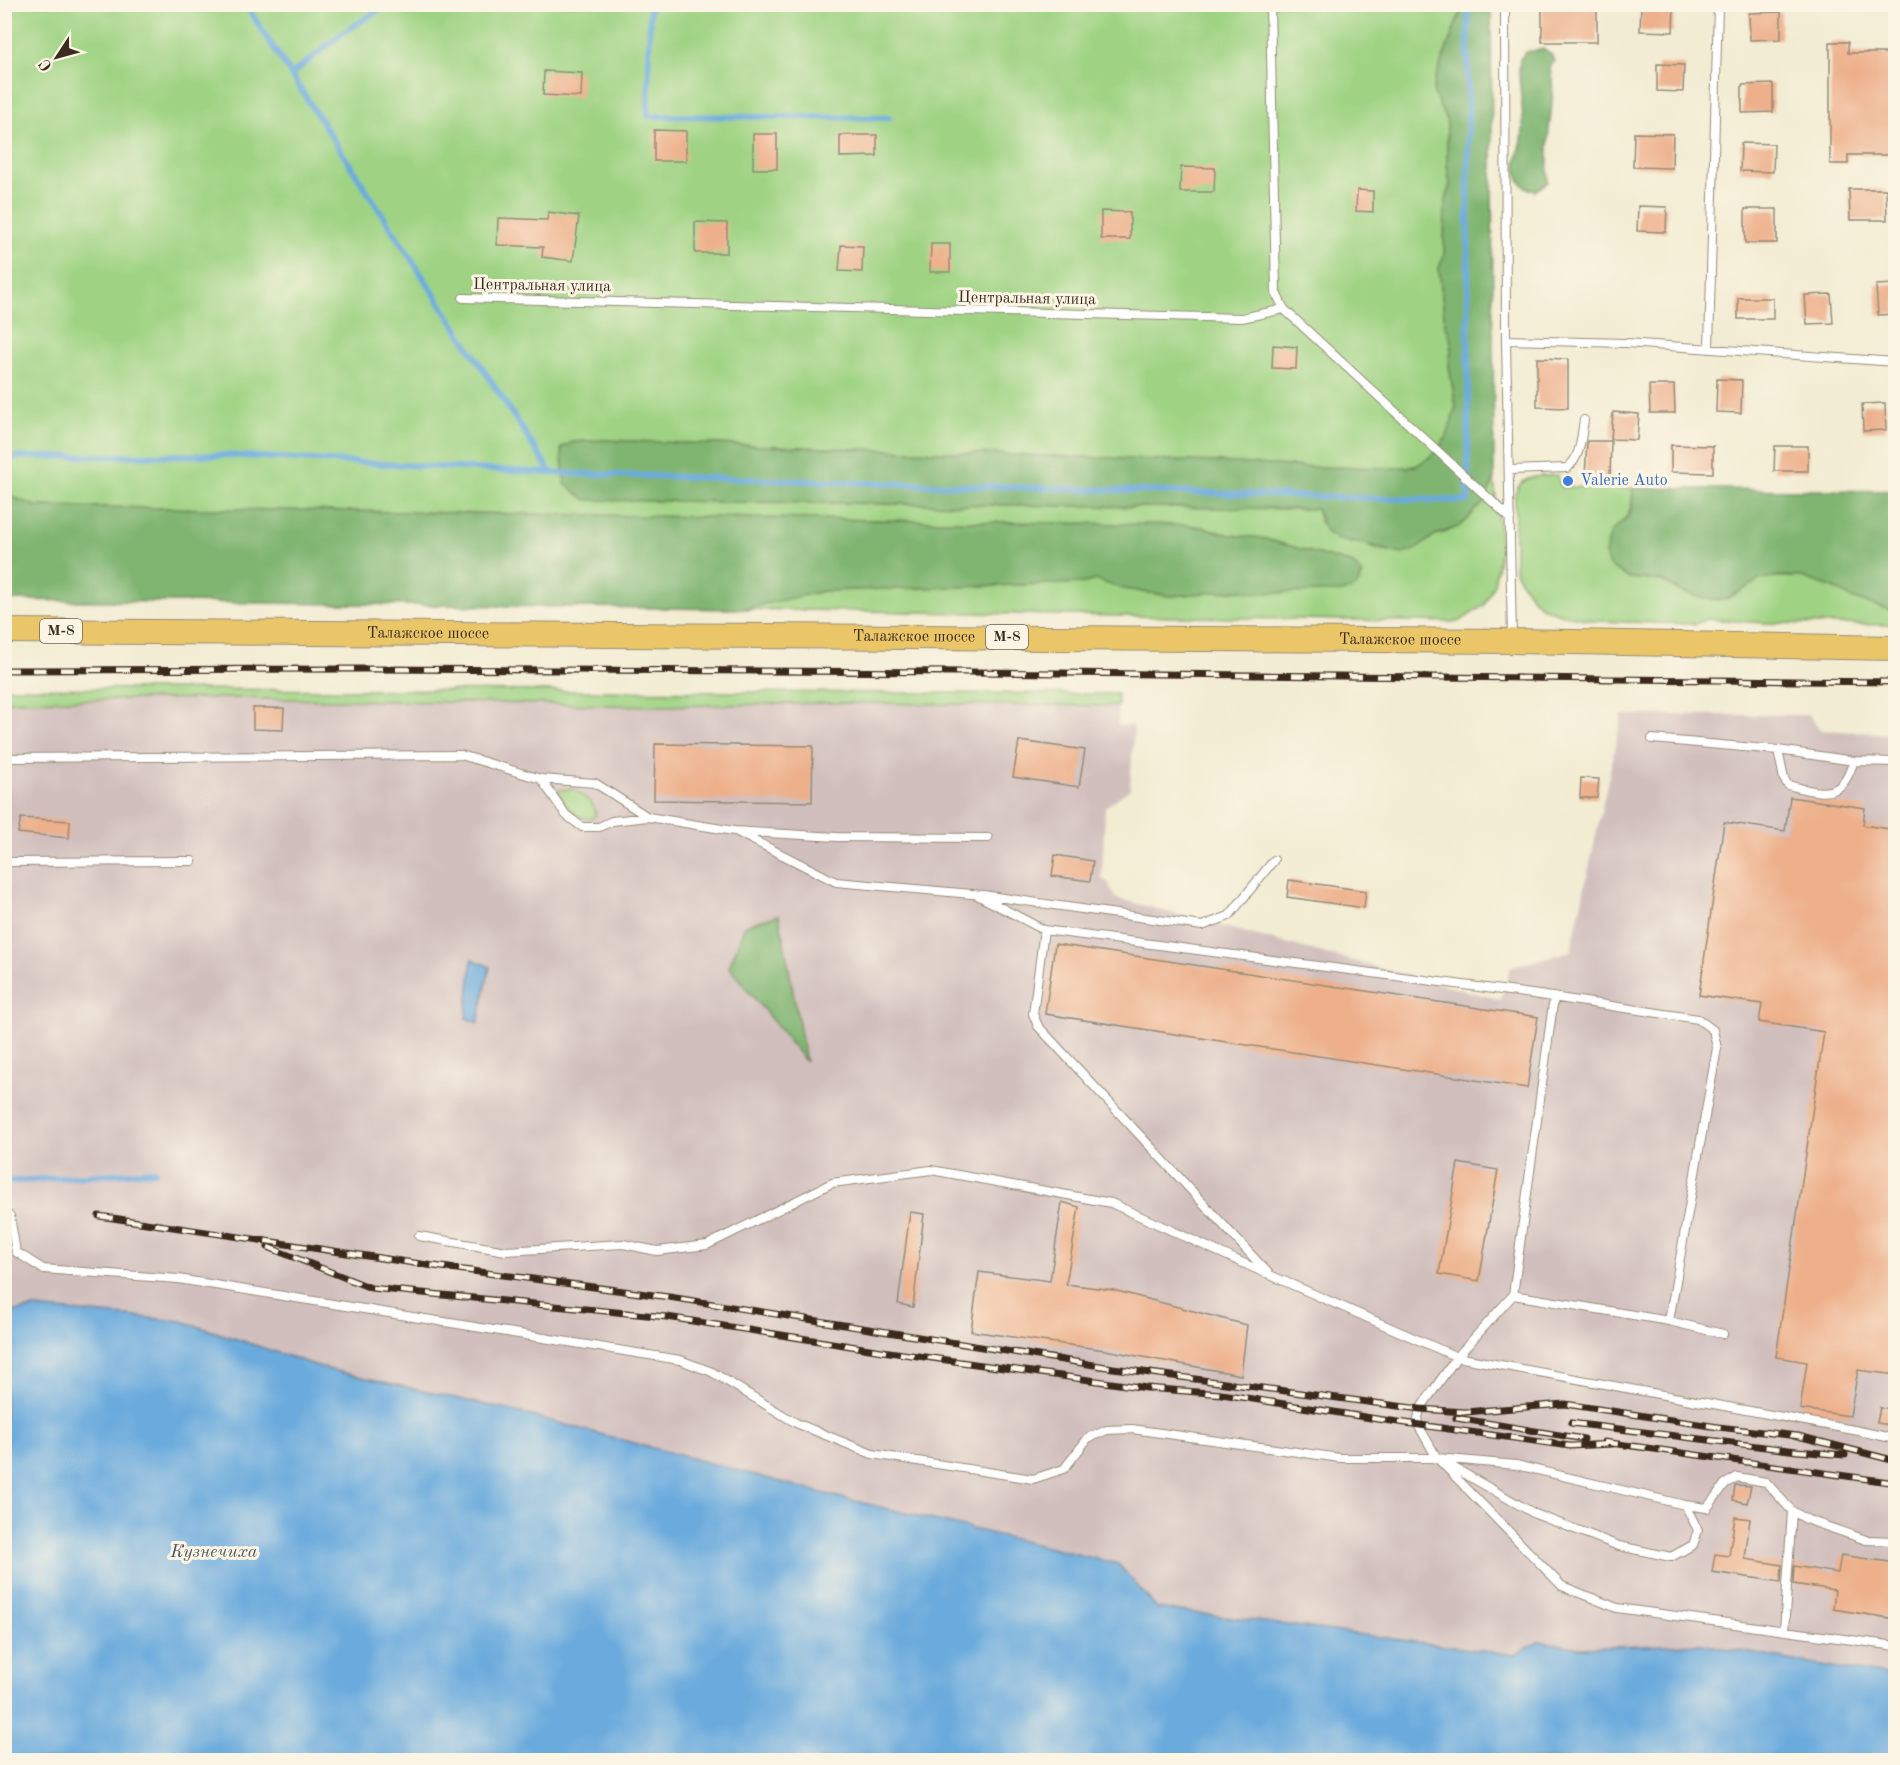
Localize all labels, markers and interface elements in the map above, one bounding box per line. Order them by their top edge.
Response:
north arrow [27,27,87,87]
text: С [37,56,56,74]
street label: Центральная улица [473,277,611,295]
street label: Центральная улица [958,290,1096,308]
place label: Valerie Auto [1580,473,1668,489]
marker: Valerie Auto [1561,474,1575,488]
road number: М-8 [40,619,82,643]
street label: Талажское шоссе [367,625,489,642]
road number: М-8 [986,625,1028,649]
street label: Талажское шоссе [853,629,975,645]
street label: Талажское шоссе [1339,632,1461,649]
water label: Кузнечиха [170,1543,258,1561]

